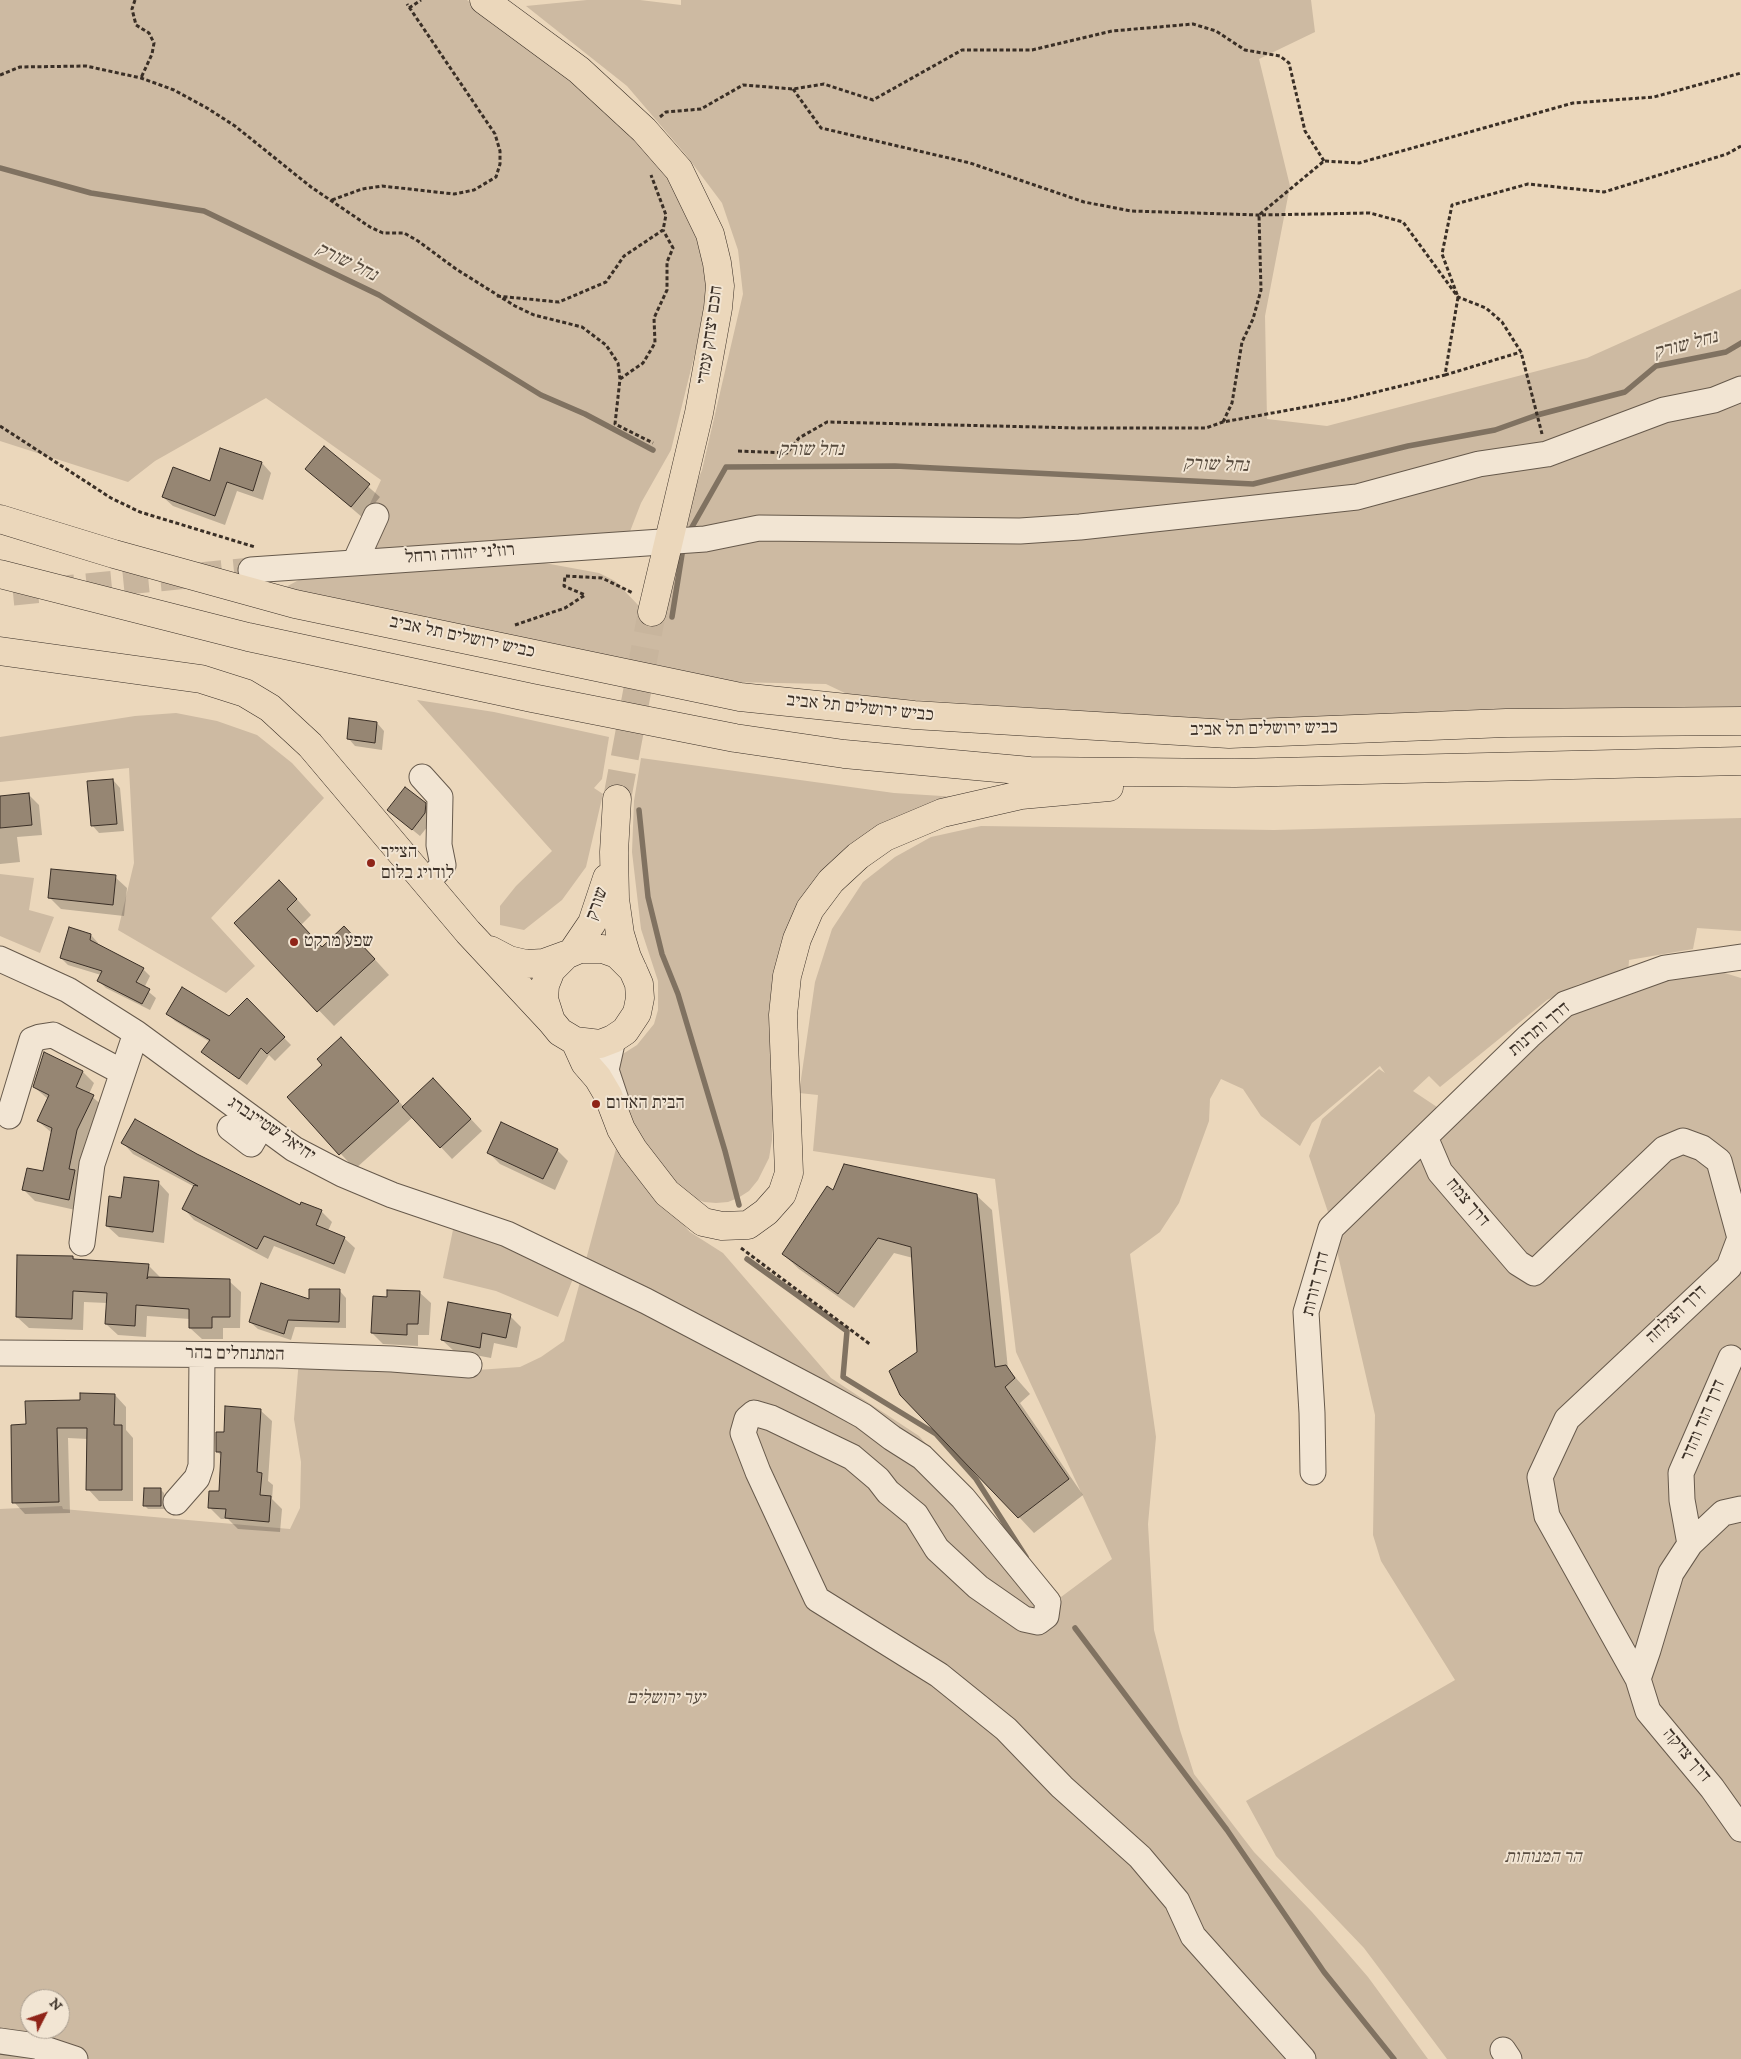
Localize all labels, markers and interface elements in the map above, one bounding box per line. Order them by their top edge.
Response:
water label: נחל שורק [312,238,380,288]
street label: חכם יצחק עמדי [693,284,729,386]
water label: נחל שורק [1651,327,1721,365]
water label: נחל שורק [778,440,844,462]
water label: נחל שורק [1183,453,1249,479]
street label: רוז'ני יהודה ורחל [404,540,516,570]
street label: כביש ירושלים תל אביב [387,612,537,664]
street label: כביש ירושלים תל אביב [785,691,935,727]
street label: כביש ירושלים תל אביב [1190,718,1338,742]
place label: הצייר לודויג בלום [381,842,454,884]
marker: הצייר לודויג בלום [365,857,377,869]
street label: שורק [582,885,614,923]
place label: שפע מרקט [304,931,373,953]
marker: שפע מרקט [288,936,300,948]
street label: דרך ותרנות [1505,998,1575,1062]
street label: יחיאל שטיינברג [223,1093,319,1167]
place label: הבית האדום [606,1093,685,1115]
marker: הבית האדום [590,1098,602,1110]
street label: דרך צמח [1440,1174,1494,1232]
street label: דרך דורות [1299,1249,1335,1319]
street label: דרך הצלחה [1642,1281,1712,1349]
street label: המתנחלים בהר [185,1343,285,1367]
street label: דרך הוד והדר [1677,1377,1731,1465]
park label: יער ירושלים [627,1688,705,1710]
street label: דרך צדקה [1657,1724,1715,1788]
park label: הר המנוחות [1504,1847,1582,1869]
north arrow [20,1989,70,2039]
text: N [45,1995,66,2015]

